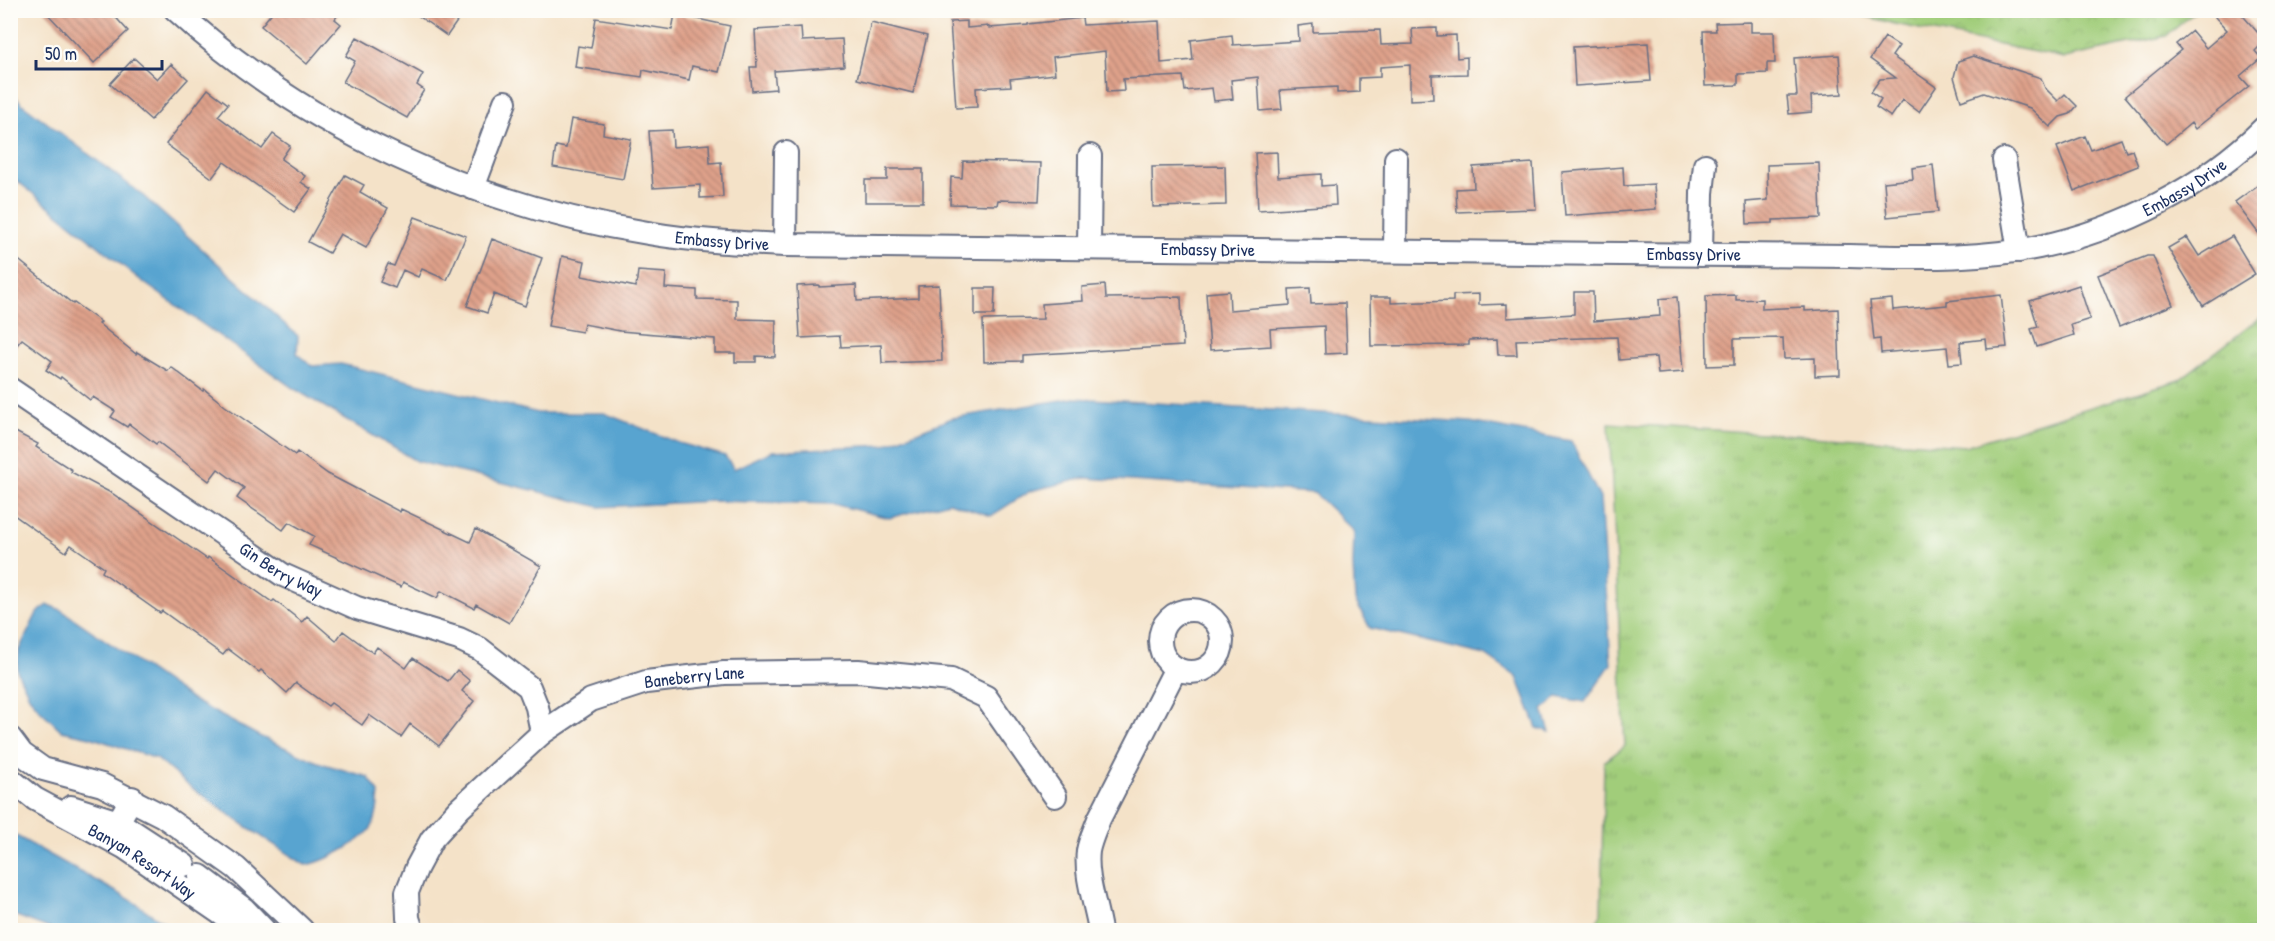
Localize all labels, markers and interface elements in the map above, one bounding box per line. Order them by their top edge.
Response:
scale bar [36,33,162,71]
text: 50 m [45,41,77,66]
street label: Embassy Drive [2138,152,2232,222]
street label: Embassy Drive [674,224,770,256]
street label: Embassy Drive [1161,236,1255,262]
street label: Embassy Drive [1647,241,1741,267]
street label: Gin Berry Way [234,536,327,603]
street label: Baneberry Lane [643,660,745,694]
street label: Banyan Resort Way [84,817,202,905]

